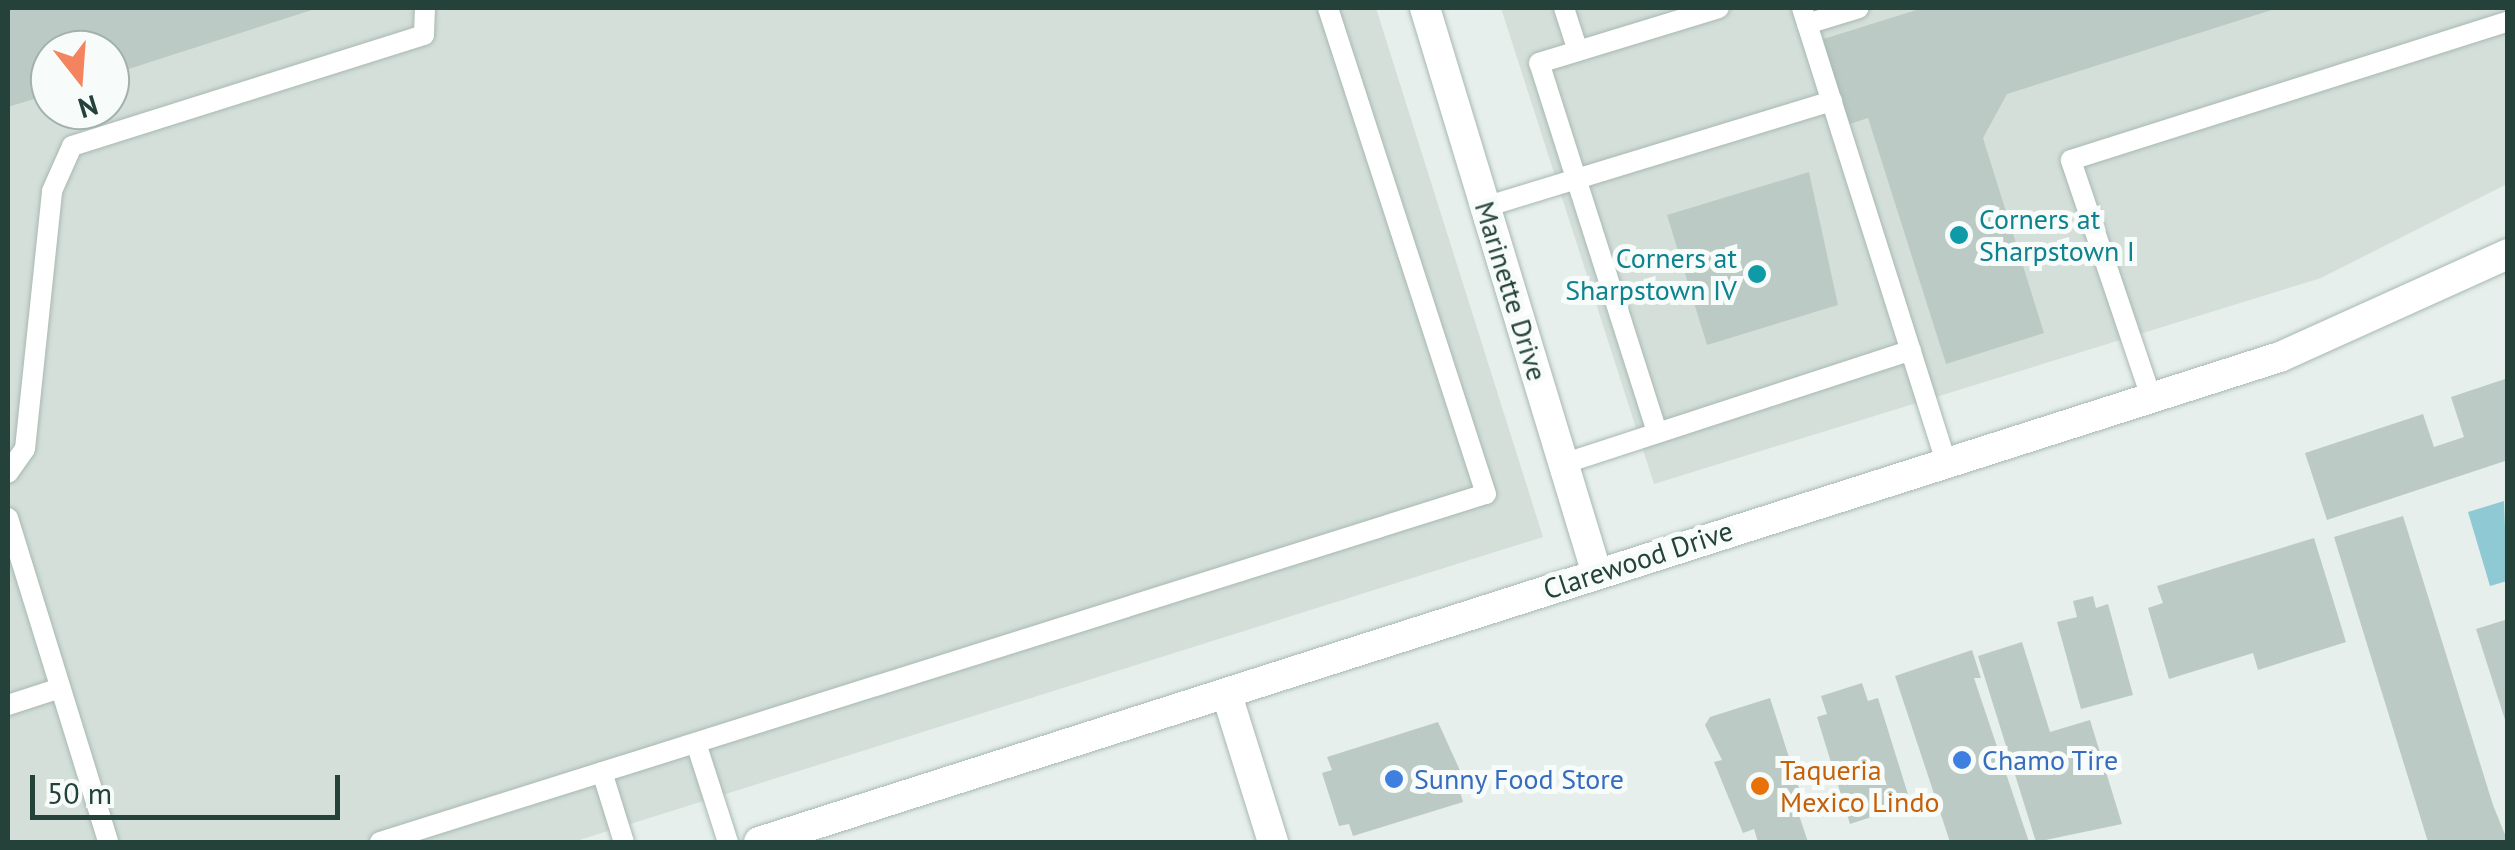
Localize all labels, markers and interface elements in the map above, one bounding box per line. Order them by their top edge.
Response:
north arrow [30,30,130,130]
text: N [74,87,103,128]
street label: Marinette Drive [1468,197,1554,385]
place label: Corners at Sharpstown I [1979,202,2135,268]
marker: Corners at Sharpstown I [1948,224,1970,246]
place label: Corners at Sharpstown IV [1565,241,1737,307]
marker: Corners at Sharpstown IV [1746,263,1768,285]
street label: Clarewood Drive [1539,514,1737,606]
place label: Chamo Tire [1982,743,2119,777]
marker: Chamo Tire [1951,749,1973,771]
place label: Taqueria Mexico Lindo [1780,753,1939,819]
scale bar [35,755,345,817]
place label: Sunny Food Store [1414,762,1625,796]
marker: Sunny Food Store [1383,768,1405,790]
text: 50 m [47,773,112,812]
marker: Taqueria Mexico Lindo [1749,775,1771,797]

